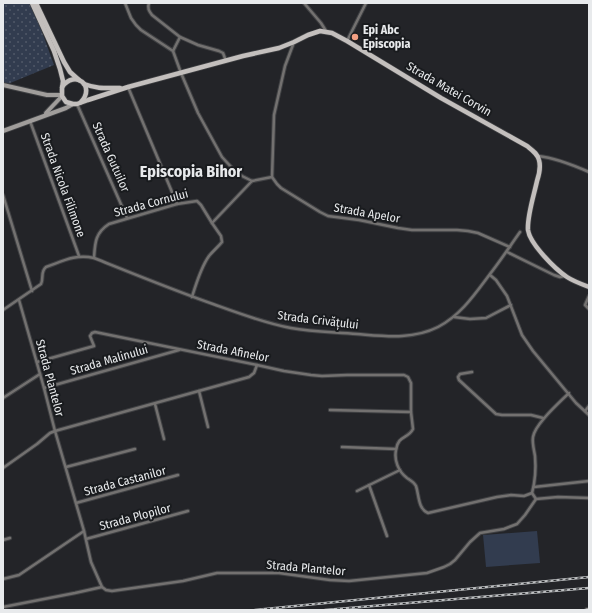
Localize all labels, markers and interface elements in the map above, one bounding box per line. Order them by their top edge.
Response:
place label: Epi Abc Episcopia [363,23,410,51]
marker: Epi Abc Episcopia [350,32,360,42]
street label: Strada Matei Corvin [404,59,494,119]
street label: Strada Gutuilor [89,120,133,195]
street label: Strada Nicola Filimone [38,131,88,239]
district label: Episcopia Bihor [140,162,242,181]
street label: Strada Cornului [112,186,190,220]
street label: Strada Apelor [333,200,402,226]
street label: Strada Crivățului [277,308,359,333]
street label: Strada Afinelor [196,337,271,365]
street label: Strada Plantelor [33,338,67,419]
street label: Strada Malinului [68,342,150,378]
street label: Strada Castanilor [82,463,168,499]
street label: Strada Plopilor [98,501,173,533]
street label: Strada Plantelor [266,558,347,579]

